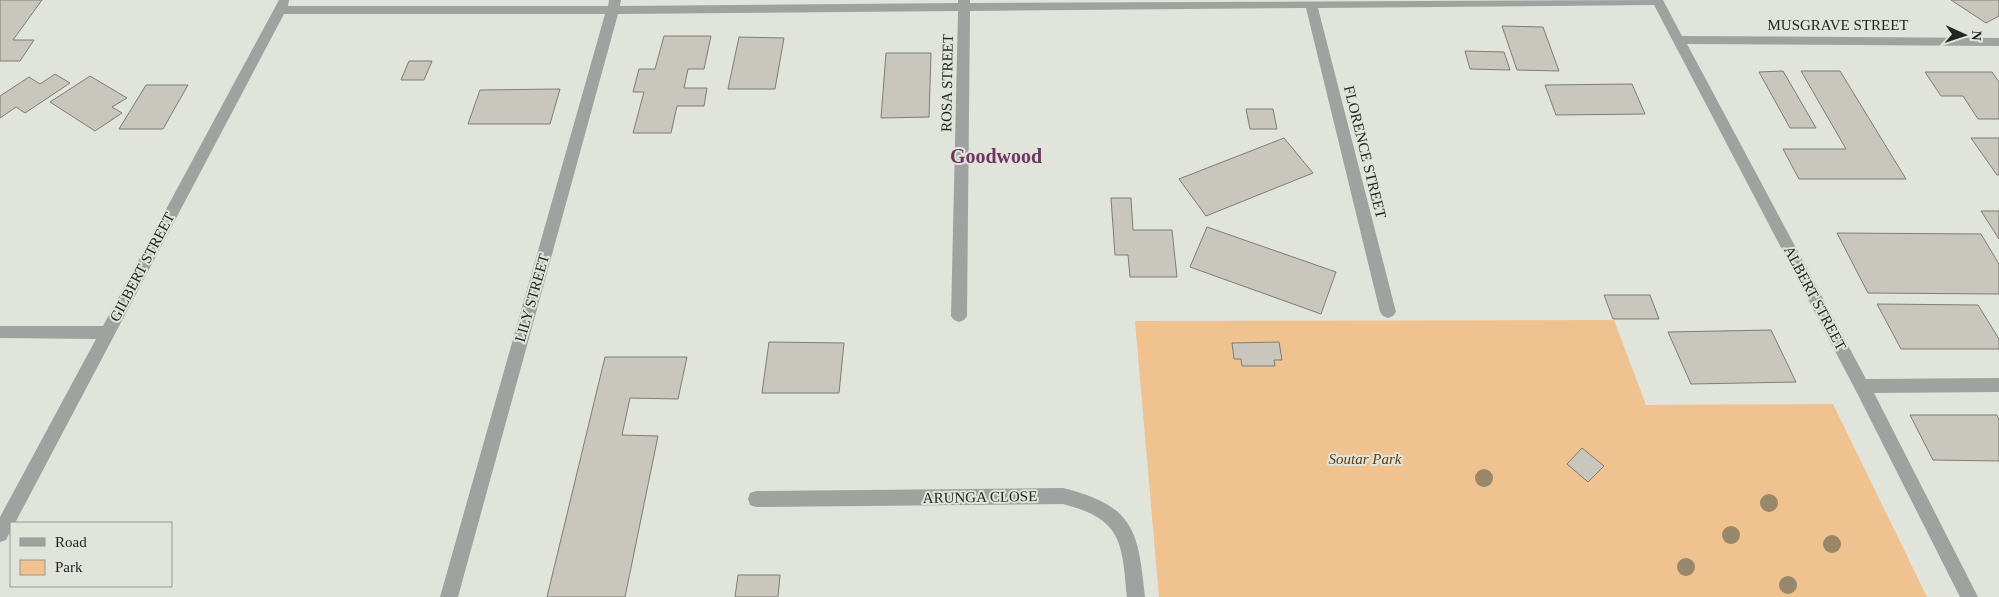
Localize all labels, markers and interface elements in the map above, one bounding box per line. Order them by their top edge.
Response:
north arrow [1939,10,1989,60]
street label: MUSGRAVE STREET [1768,17,1909,33]
text: N [1969,30,1984,41]
street label: ROSA STREET [938,34,956,132]
street label: FLORENCE STREET [1341,84,1389,220]
district label: Goodwood [950,145,1042,167]
street label: GILBERT STREET [107,210,177,324]
street label: ALBERT STREET [1781,243,1849,353]
street label: LILY STREET [512,252,552,344]
park label: Soutar Park [1329,451,1402,467]
street label: ARUNGA CLOSE [923,488,1037,506]
legend [10,522,172,587]
text: Road [55,534,87,550]
text: Park [55,559,83,575]

